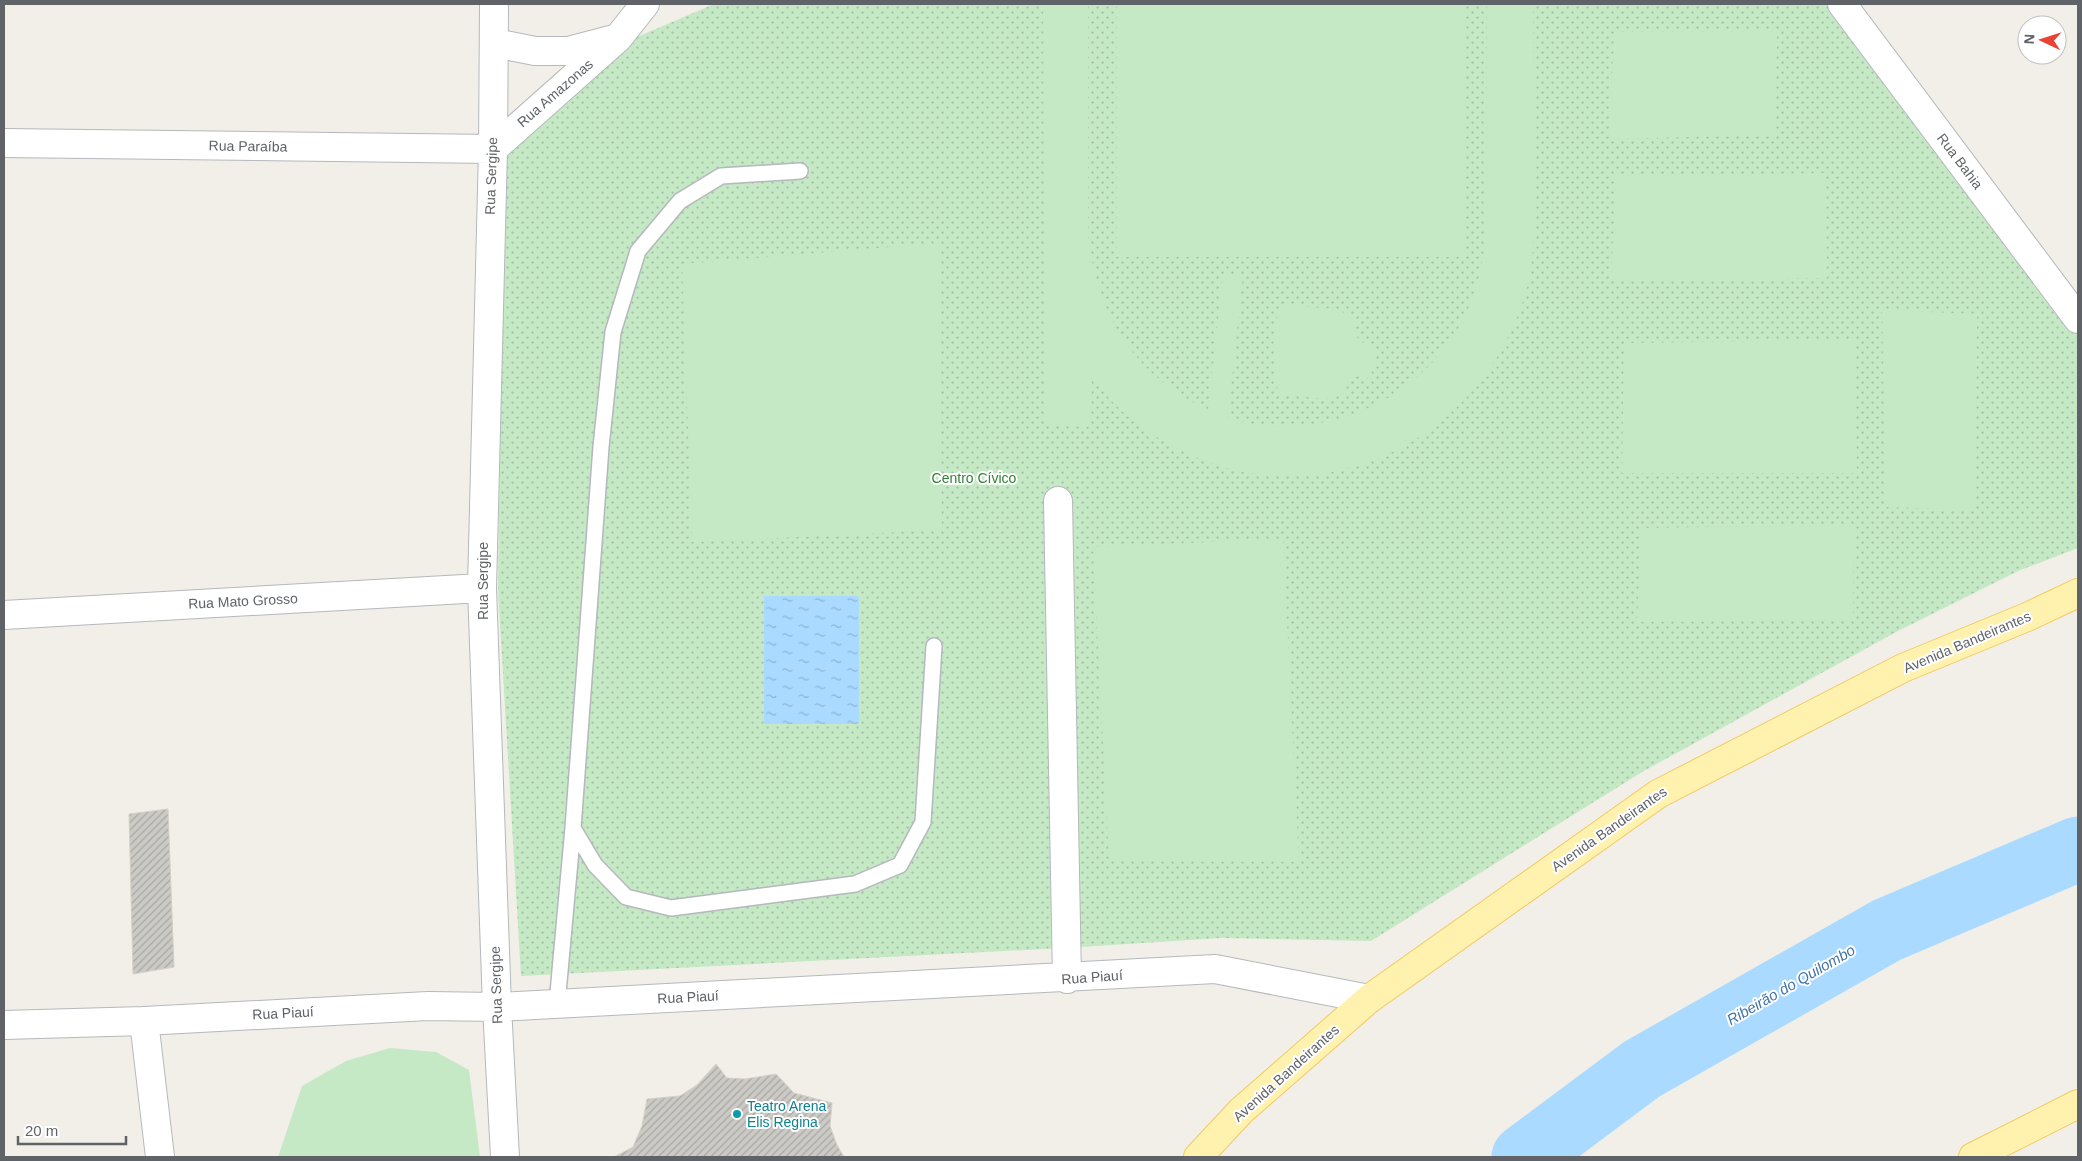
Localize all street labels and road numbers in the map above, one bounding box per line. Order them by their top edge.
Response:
street label: Rua Amazonas [514,56,596,130]
street label: Rua Bahia [1934,130,1986,192]
street label: Rua Paraíba [209,137,288,155]
street label: Rua Sergipe [482,137,500,215]
street label: Rua Sergipe [475,542,491,620]
street label: Rua Mato Grosso [188,590,298,612]
street label: Avenida Bandeirantes [1901,608,2033,676]
street label: Avenida Bandeirantes [1548,783,1670,875]
street label: Rua Sergipe [487,946,505,1024]
street label: Rua Piauí [1061,967,1123,987]
street label: Rua Piauí [657,987,719,1007]
street label: Rua Piauí [252,1003,314,1023]
street label: Avenida Bandeirantes [1230,1021,1342,1125]

